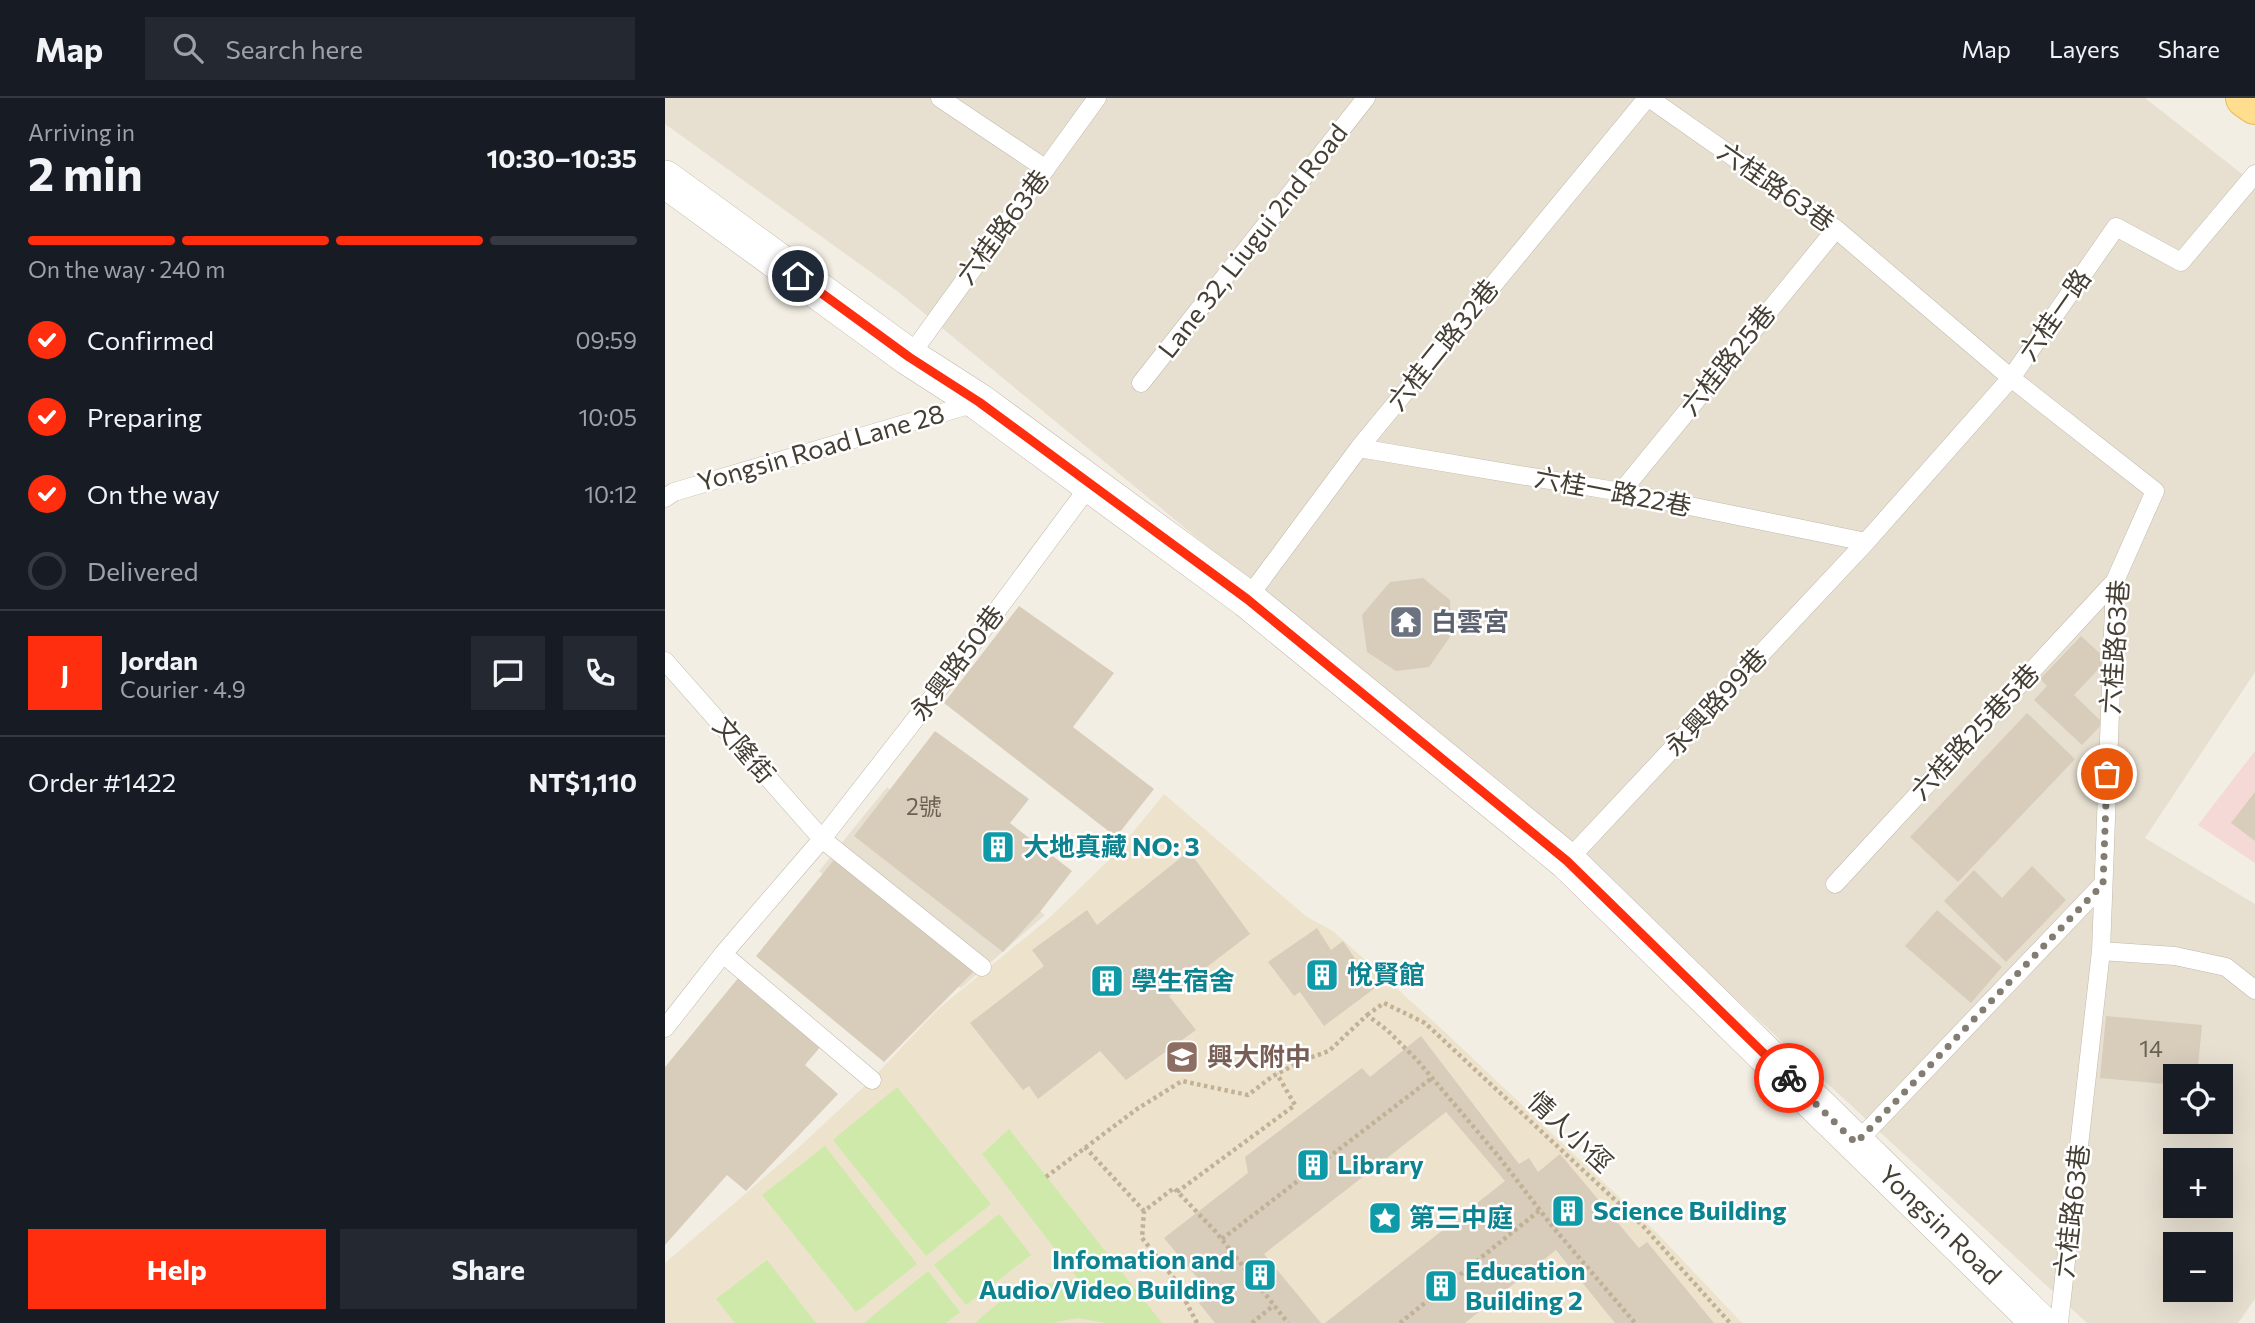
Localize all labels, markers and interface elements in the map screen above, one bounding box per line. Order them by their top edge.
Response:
search box [145,17,635,80]
text: Map [35,28,103,69]
icon: search [169,29,207,67]
text: Search here [225,33,363,64]
text: Map [1962,34,2011,63]
text: Layers [2049,34,2120,63]
text: Share [2158,34,2220,63]
street label: Lane 32, Liugui 2nd Road [1151,117,1353,363]
text: Arriving in [28,118,135,146]
street label: 六桂路63巷 [1713,134,1841,237]
text: 10:30–10:35 [486,142,637,173]
text: 2 min [28,144,143,200]
street label: 六桂路63巷 [949,163,1055,289]
pin [768,246,828,306]
text: On the way · 240 m [28,255,225,283]
icon: home [779,257,817,295]
street label: 六桂一路 [2011,263,2096,366]
street label: 六桂二路32巷 [1380,272,1504,416]
street label: 六桂路25巷 [1673,297,1781,421]
icon: check [28,321,66,359]
text: Confirmed [87,324,214,355]
text: 09:59 [575,326,637,354]
street label: Yongsin Road Lane 28 [694,396,948,497]
icon: check [28,398,66,436]
text: Preparing [87,401,202,432]
text: 10:05 [579,403,637,431]
street label: 六桂一路22巷 [1532,460,1694,521]
icon: check [28,475,66,513]
text: On the way [87,478,220,509]
text: 10:12 [584,480,637,508]
text: Delivered [87,555,198,586]
street label: 六桂路63巷 [2093,579,2134,715]
street label: 永興路50巷 [903,598,1009,726]
temple icon: 白雲宮 [1387,603,1425,641]
place label: 白雲宮 [1431,605,1509,636]
button: chat [471,636,545,710]
button: phone [563,636,637,710]
street label: 永興路99巷 [1657,641,1772,761]
text: Jordan [120,644,198,675]
street label: 六桂路25巷5巷 [1903,657,2045,805]
text: J [61,658,69,689]
text: Courier · 4.9 [120,675,246,703]
street label: 文隆街 [708,709,782,789]
pin [2077,744,2137,804]
icon: bag [2088,755,2126,793]
text: Order #1422 [28,766,176,797]
text: NT$1,110 [529,766,637,797]
house number: 2號 [906,792,942,820]
building icon: 大地真藏 NO: 3 [979,828,1017,866]
place label: 大地真藏 NO: 3 [1023,830,1200,861]
building icon: 悅賢館 [1303,956,1341,994]
place label: 悅賢館 [1347,958,1425,989]
building icon: 學生宿舍 [1088,962,1126,1000]
place label: 學生宿舍 [1131,964,1235,995]
house number: 14 [2139,1034,2163,1062]
school or university icon: 興大附中 [1163,1038,1201,1076]
place label: 興大附中 [1207,1040,1311,1071]
courier [1754,1043,1824,1113]
icon: bike [1770,1059,1808,1097]
map controls [2163,1064,2233,1302]
button: locate [2163,1064,2233,1134]
street label: 情人小徑 [1522,1084,1620,1178]
street label: 六桂路63巷 [2047,1142,2094,1279]
building icon: Library [1294,1146,1332,1184]
place label: Library [1337,1148,1424,1179]
button: + [2163,1148,2233,1218]
street label: Yongsin Road [1873,1158,2009,1290]
building icon: Science Building [1549,1192,1587,1230]
place label: Science Building [1593,1194,1787,1225]
place icon: 第三中庭 [1366,1199,1404,1237]
place label: 第三中庭 [1409,1201,1513,1232]
button: Help [28,1229,326,1309]
button: Share [340,1229,637,1309]
button: − [2163,1232,2233,1302]
place label: Infomation and Audio/Video Building [979,1243,1235,1304]
place label: Education Building 2 [1465,1254,1586,1315]
building icon: Infomation and Audio/Video Building [1241,1256,1279,1294]
building icon: Education Building 2 [1422,1267,1460,1305]

